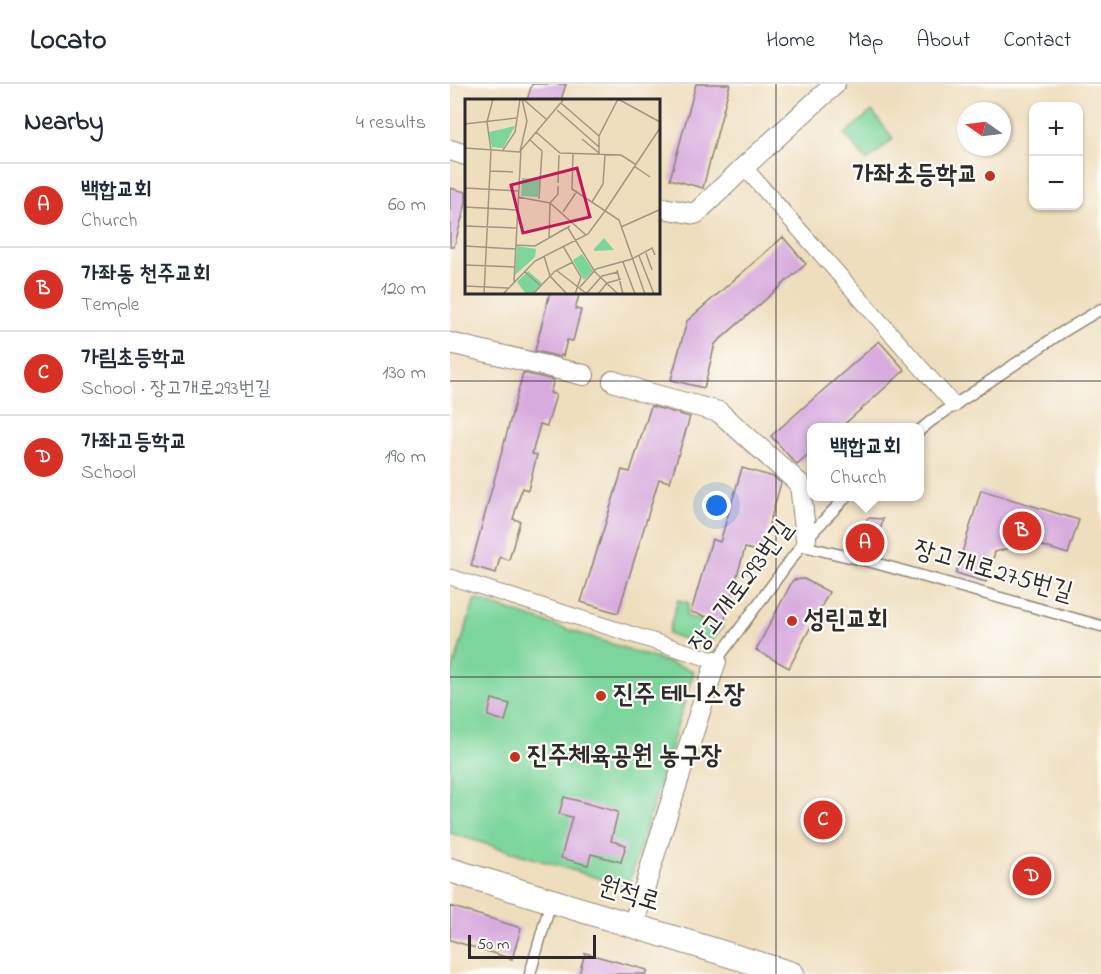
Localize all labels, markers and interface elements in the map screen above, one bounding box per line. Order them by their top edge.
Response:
text: Locato [30,21,106,62]
text: Home [766,26,815,56]
text: Map [848,26,883,56]
text: About [916,26,970,56]
text: Contact [1003,26,1071,56]
inset map [465,99,660,294]
north arrow [957,102,1011,156]
map controls [1029,102,1083,210]
button: + [1029,102,1083,156]
text: Nearby [24,104,103,142]
text: 4 results [356,109,426,138]
button: − [1029,156,1083,210]
place label: 가좌초등학교 [852,157,978,195]
marker: 가좌초등학교 [983,169,997,183]
text: 백합교회 [81,175,152,207]
text: A [37,191,50,220]
text: 60 m [388,191,426,220]
text: Church [81,207,137,236]
text: 가좌동 천주교회 [81,259,210,291]
text: B [37,275,50,304]
text: 120 m [381,275,426,304]
text: Temple [81,291,140,320]
text: 가림초등학교 [81,343,187,375]
text: C [38,359,49,388]
text: 130 m [382,359,426,388]
text: School · 장고개로293번길 [81,375,271,404]
popup [807,423,924,501]
text: 가좌고등학교 [81,427,187,459]
text: 백합교회 [830,432,901,464]
text: D [36,443,51,472]
text: 190 m [384,443,426,472]
text: School [81,459,136,488]
text: Church [830,464,887,493]
your location [702,491,731,520]
pin: B [1002,508,1042,554]
street label: 장고개로293번길 [680,512,804,662]
pin: A [846,520,884,566]
street label: 장고개로275번길 [909,531,1077,613]
place label: 성린교회 [804,602,888,640]
marker: 성린교회 [785,614,799,628]
place label: 진주 테니스장 [613,677,745,715]
marker: 진주 테니스장 [594,689,608,703]
place label: 진주체육공원 농구장 [527,738,722,776]
marker: 진주체육공원 농구장 [508,750,522,764]
pin: C [804,798,842,842]
pin: D [1012,854,1052,898]
street label: 원적로 [593,868,665,922]
scale bar [468,932,596,960]
text: 50 m [477,933,509,957]

